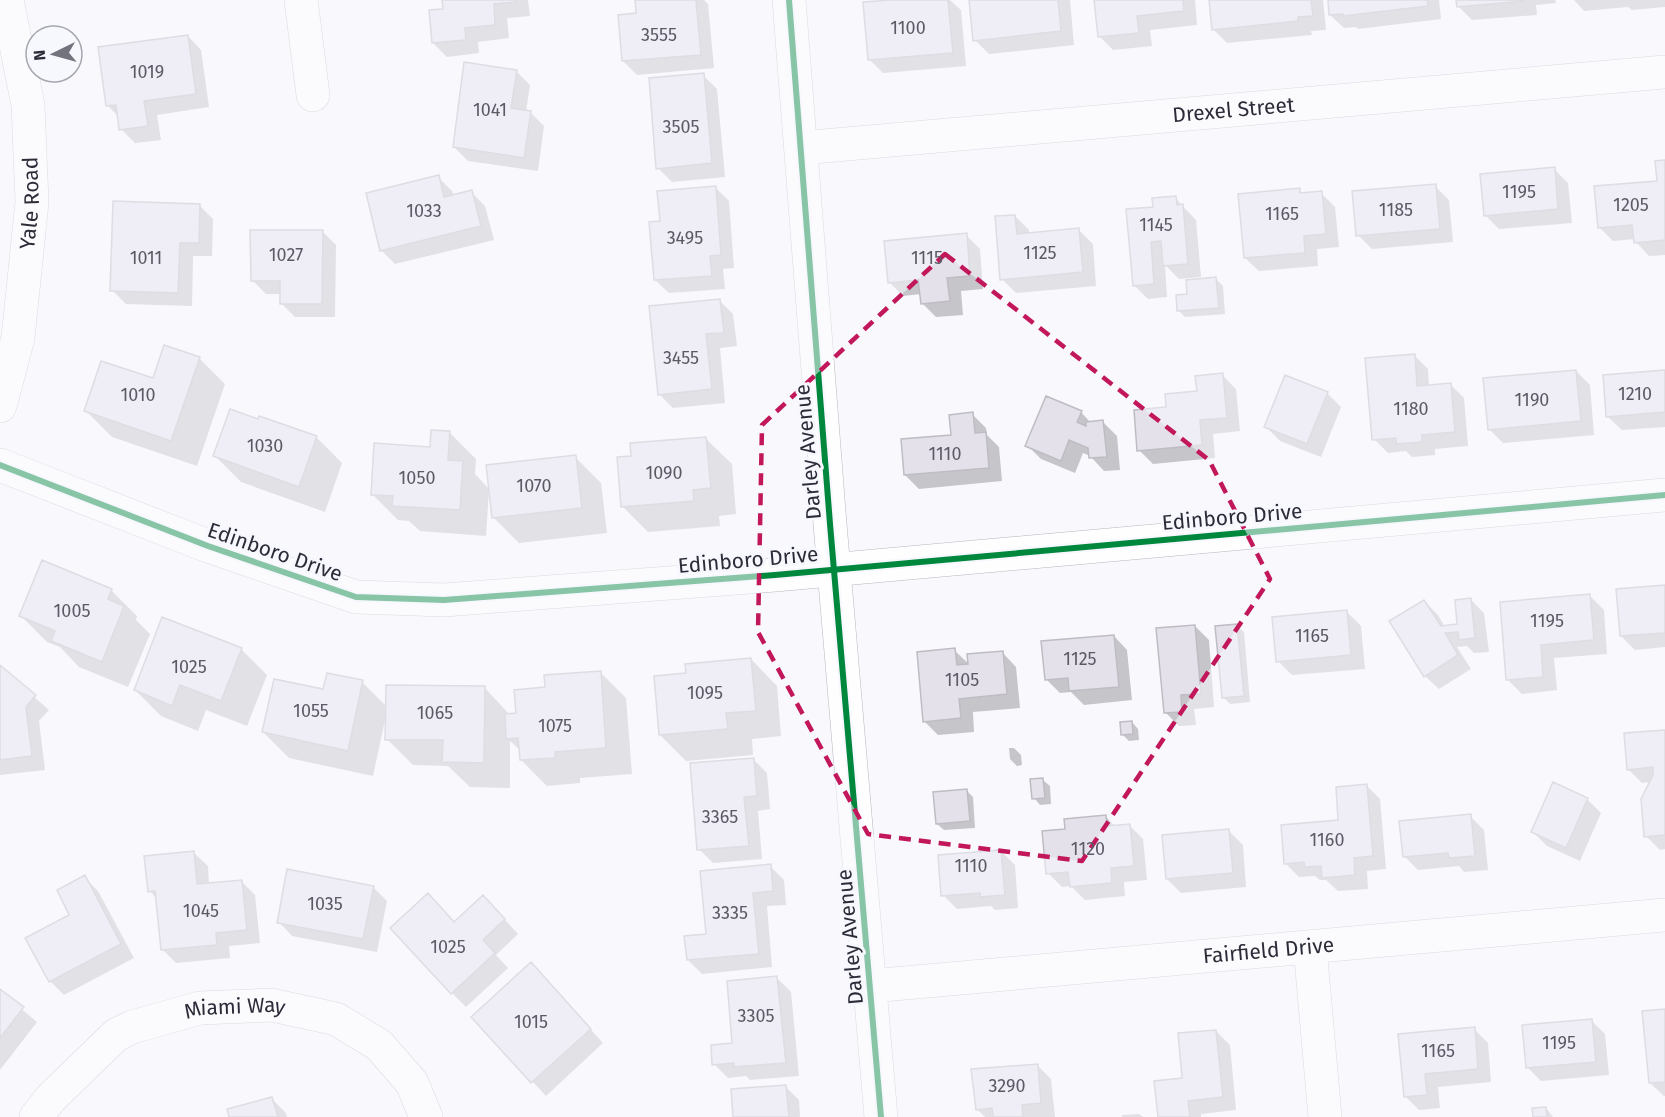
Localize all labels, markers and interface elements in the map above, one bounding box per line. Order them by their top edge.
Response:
house number: 1100 [890,17,926,39]
north arrow [24,24,84,84]
house number: 3555 [641,24,677,46]
text: N [30,49,49,61]
house number: 1019 [130,61,164,83]
street label: Drexel Street [1171,92,1296,128]
house number: 1041 [473,99,507,121]
house number: 3505 [662,116,700,138]
street label: Yale Road [14,156,45,250]
house number: 1195 [1502,181,1536,203]
house number: 1205 [1613,194,1649,216]
house number: 1185 [1379,199,1413,221]
house number: 1033 [406,200,442,222]
house number: 1165 [1265,203,1299,225]
house number: 1145 [1139,214,1173,236]
house number: 3495 [667,227,703,249]
house number: 1125 [1023,242,1057,264]
house number: 1027 [269,244,303,266]
house number: 1011 [130,247,162,269]
house number: 1115 [911,247,943,269]
house number: 3455 [663,347,699,369]
street label: Darley Avenue [789,383,827,521]
house number: 1210 [1618,383,1652,405]
house number: 1010 [120,384,156,406]
house number: 1190 [1515,389,1549,411]
house number: 1180 [1393,398,1429,420]
house number: 1030 [247,435,283,457]
house number: 1110 [929,443,961,465]
house number: 1090 [645,462,683,484]
house number: 1050 [399,467,435,489]
house number: 1070 [516,475,552,497]
street label: Edinboro Drive [1161,498,1303,536]
street label: Edinboro Drive [204,517,346,587]
street label: Edinboro Drive [677,541,819,579]
house number: 1005 [54,600,90,622]
house number: 1195 [1530,610,1564,632]
house number: 1165 [1295,625,1329,647]
house number: 1125 [1063,648,1097,670]
house number: 1025 [171,656,207,678]
house number: 1105 [945,669,979,691]
house number: 1095 [687,682,723,704]
house number: 1055 [293,700,329,722]
house number: 1065 [417,702,453,724]
house number: 1075 [538,715,572,737]
house number: 3365 [702,806,738,828]
house number: 1160 [1310,829,1344,851]
house number: 1120 [1071,838,1105,860]
house number: 1110 [955,855,987,877]
street label: Darley Avenue [831,868,869,1006]
house number: 1035 [307,893,343,915]
house number: 1045 [183,900,219,922]
house number: 3335 [712,902,748,924]
street label: Fairfield Drive [1202,932,1335,969]
house number: 1025 [430,936,466,958]
street label: Miami Way [181,992,289,1025]
house number: 3305 [737,1005,775,1027]
house number: 1015 [514,1011,548,1033]
house number: 1195 [1542,1032,1576,1054]
house number: 1165 [1421,1040,1455,1062]
house number: 3290 [988,1075,1026,1097]

